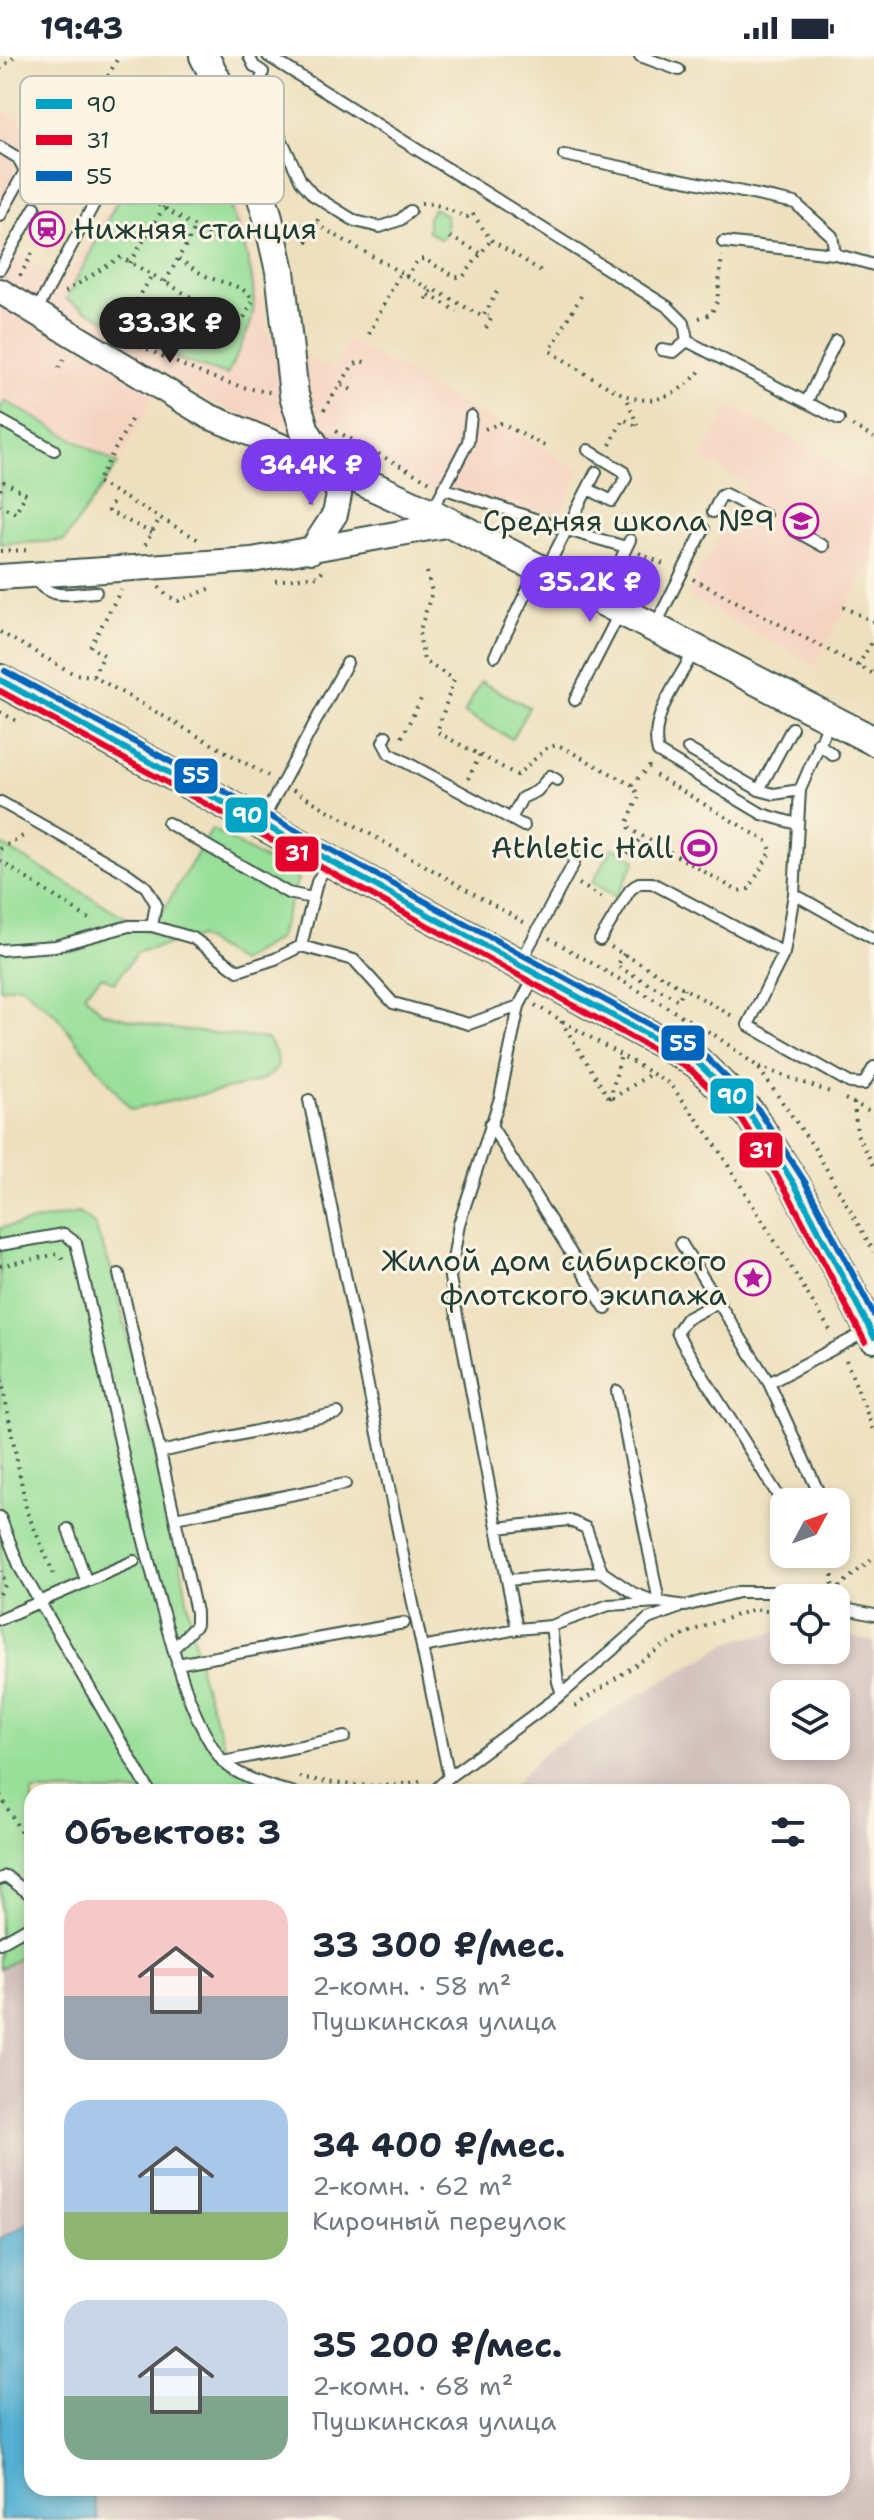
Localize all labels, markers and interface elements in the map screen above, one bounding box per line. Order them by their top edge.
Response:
text: 19:43 [40,8,123,49]
legend [20,76,284,204]
text: 90 [86,90,116,119]
text: 31 [86,126,109,155]
text: 55 [86,162,112,191]
place label: Нижняя станция [73,208,317,249]
station icon: Нижняя станция [28,210,66,248]
pin: 33.3K ₽ [96,297,244,365]
text: 33.3K ₽ [117,305,223,340]
pin: 34.4K ₽ [237,439,385,507]
text: 34.4K ₽ [259,447,363,482]
place label: Средняя школа №9 [483,500,775,541]
school or university icon: Средняя школа №9 [782,502,820,540]
pin: 35.2K ₽ [516,556,664,624]
text: 35.2K ₽ [538,564,642,599]
line badge: 55 [173,757,219,795]
text: 55 [182,761,210,790]
line badge: 90 [224,796,269,834]
text: 90 [232,801,262,830]
place label: Athletic Hall [491,827,673,868]
sports icon: Athletic Hall [680,829,718,867]
line badge: 31 [274,835,320,873]
text: 31 [285,839,309,868]
line badge: 55 [660,1024,706,1062]
text: 55 [669,1029,697,1058]
line badge: 90 [709,1077,755,1115]
text: 90 [717,1082,747,1111]
line badge: 31 [738,1131,784,1169]
text: 31 [749,1136,773,1165]
place label: Жилой дом сибирского флотского экипажа [381,1240,727,1315]
place icon: Жилой дом сибирского флотского экипажа [734,1259,772,1297]
north arrow [770,1488,850,1568]
map controls [770,1488,850,1760]
button: locate [770,1584,850,1664]
button: layers [770,1680,850,1760]
text: Объектов: 3 [64,1809,281,1855]
icon: filters [766,1810,810,1854]
text: 33 300 ₽/мес. [312,1922,565,1968]
icon: home [128,1932,224,2028]
text: 2-комн. · 58 m² [312,1968,512,2003]
text: Пушкинская улица [312,2003,556,2038]
text: 34 400 ₽/мес. [312,2122,566,2168]
icon: home [128,2132,224,2228]
text: 2-комн. · 62 m² [312,2168,513,2203]
text: Кирочный переулок [312,2203,566,2238]
text: 35 200 ₽/мес. [312,2322,562,2368]
icon: home [128,2332,224,2428]
text: 2-комн. · 68 m² [312,2368,513,2403]
text: Пушкинская улица [312,2403,556,2438]

